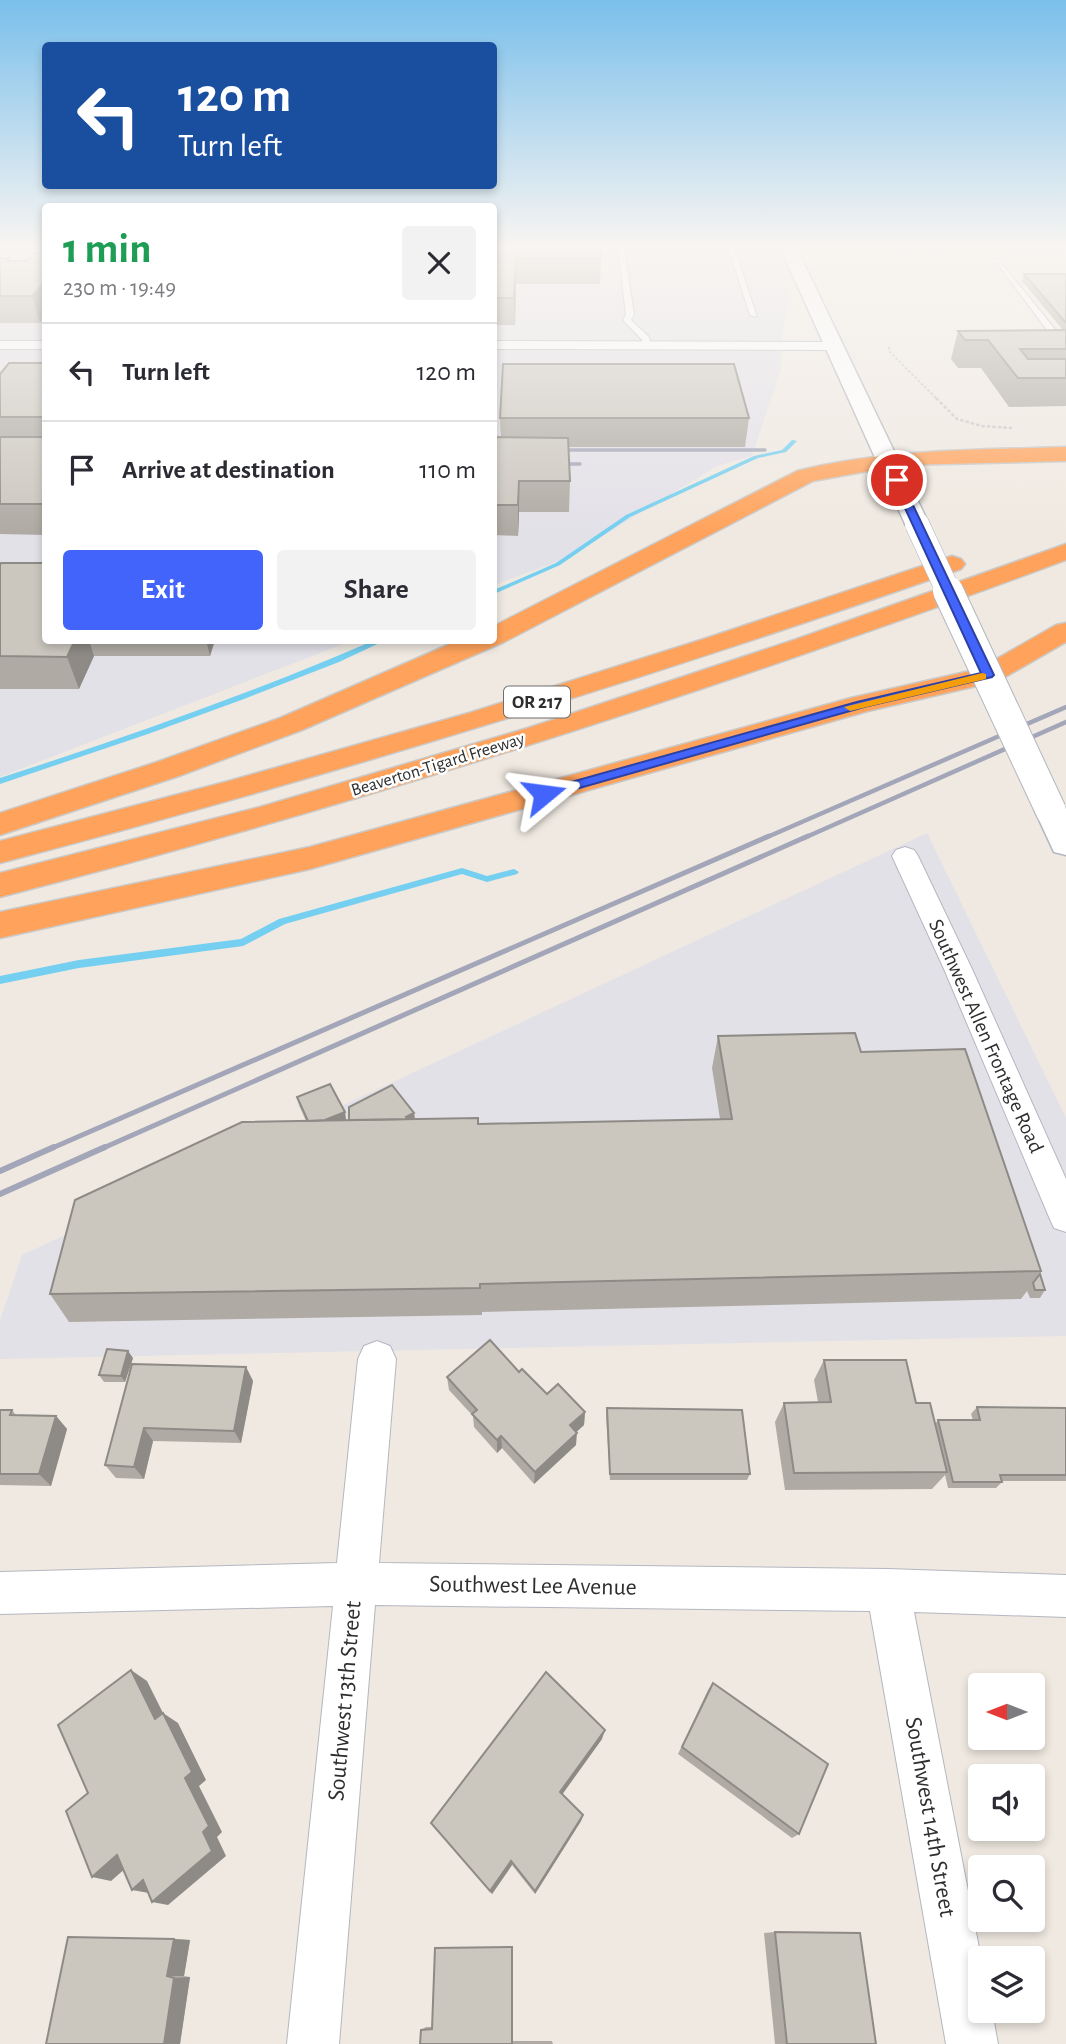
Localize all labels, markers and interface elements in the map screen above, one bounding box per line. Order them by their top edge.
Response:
icon: left [63,70,154,161]
text: 120 m [178,72,291,121]
text: Turn left [178,130,282,162]
button: close [402,226,476,300]
text: 1 min [63,228,152,270]
text: 230 m · 19:49 [63,277,176,300]
icon: left [63,353,101,391]
text: Turn left [122,359,210,385]
text: 120 m [416,359,476,385]
pin [867,450,927,510]
icon: arrive [63,451,101,489]
text: Arrive at destination [122,457,335,483]
text: 110 m [419,457,476,483]
icon: arrive [878,461,916,499]
button: Exit [63,550,263,630]
button: Share [277,550,476,630]
road number: OR 217 [504,687,570,718]
street label: Beaverton-Tigard Freeway [349,730,527,800]
position arrow [507,757,581,831]
street label: Southwest Allen Frontage Road [925,916,1047,1156]
street label: Southwest Lee Avenue [429,1572,637,1600]
street label: Southwest 13th Street [324,1600,366,1802]
north arrow [968,1673,1045,1750]
map controls [968,1673,1045,2023]
street label: Southwest 14th Street [901,1715,959,1919]
button: sound [968,1764,1045,1841]
button: search [968,1855,1045,1932]
button: layers [968,1946,1045,2023]

